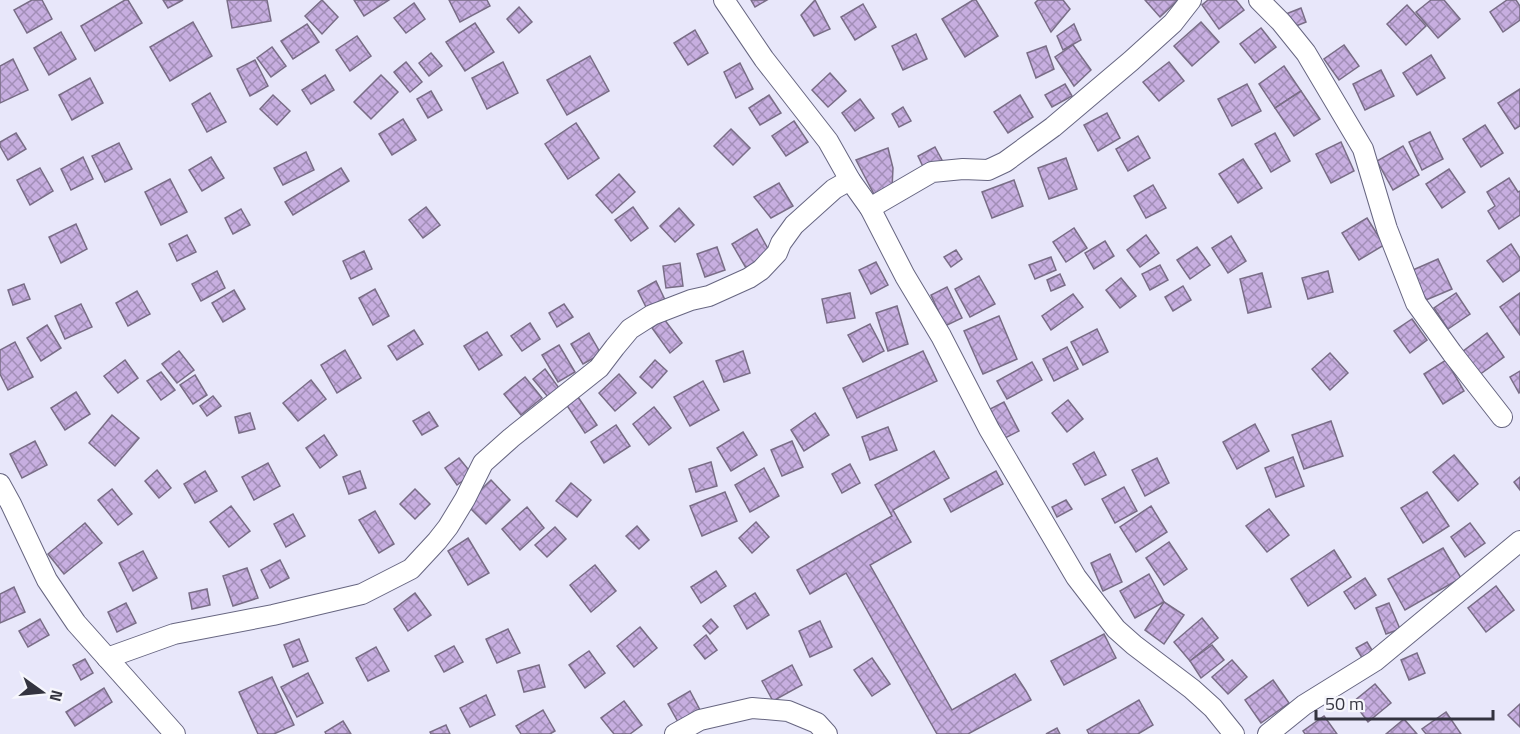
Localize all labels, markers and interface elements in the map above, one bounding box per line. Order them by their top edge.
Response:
north arrow [12,662,72,722]
scale bar [1316,683,1493,721]
text: N [43,687,70,704]
text: 50 m [1325,690,1364,717]

